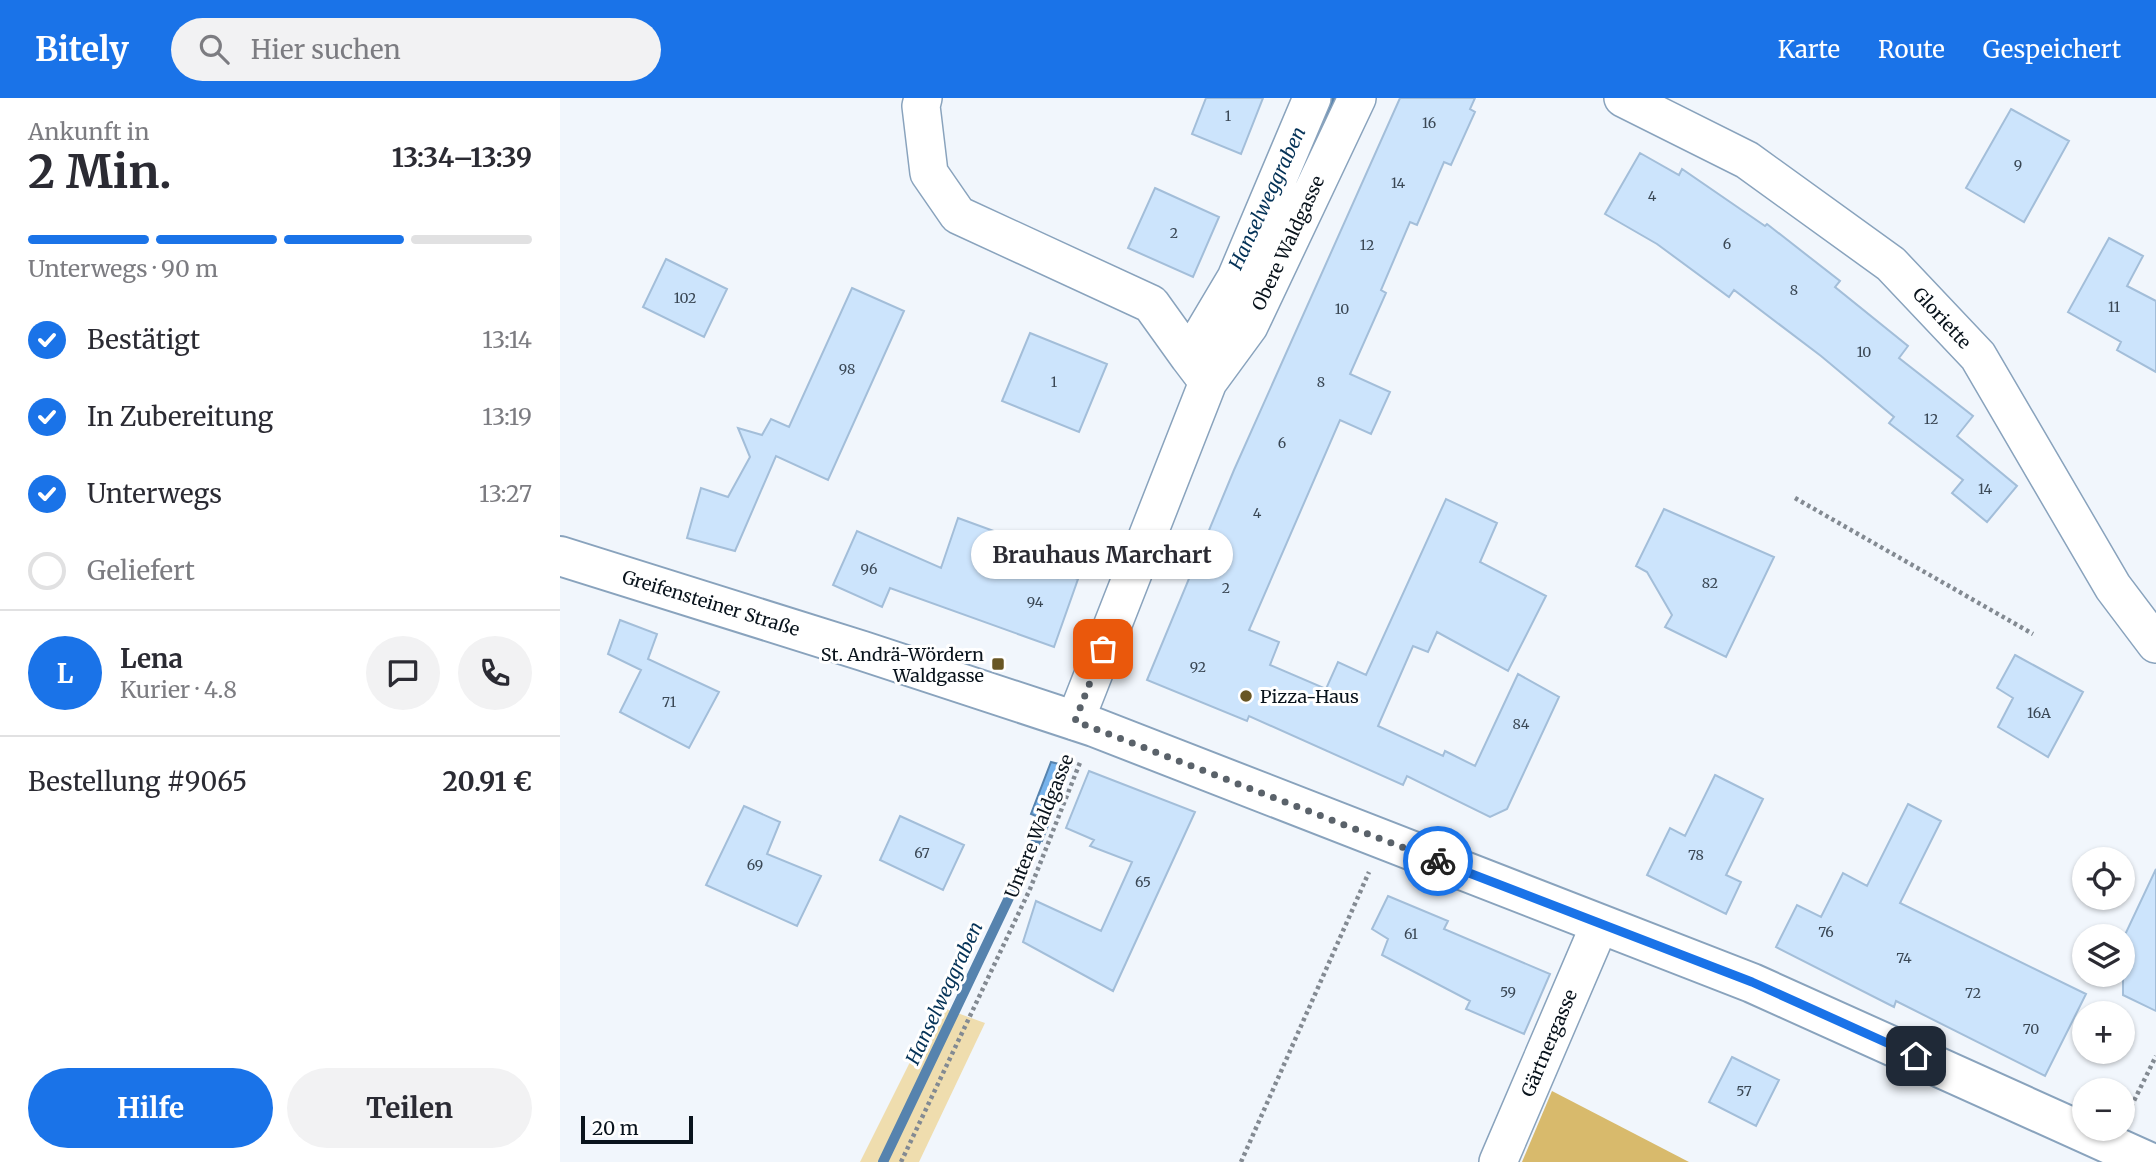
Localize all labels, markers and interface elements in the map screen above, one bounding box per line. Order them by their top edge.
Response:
search box [171,18,661,81]
text: Bitely [35,29,129,70]
icon: search [195,30,233,68]
text: Hier suchen [251,33,401,66]
text: Karte [1778,34,1840,65]
text: Route [1878,34,1945,65]
text: Gespeichert [1983,34,2121,65]
house number: 1 [1225,107,1231,125]
house number: 16 [1422,114,1436,132]
text: Ankunft in [28,117,150,146]
water label: Hanselweggraben [1223,123,1311,274]
text: 13:34–13:39 [392,141,532,174]
text: 2 Min. [28,143,172,201]
house number: 9 [2014,156,2022,174]
street label: Obere Waldgasse [1247,172,1329,314]
house number: 14 [1391,174,1405,192]
house number: 4 [1648,187,1657,205]
house number: 2 [1170,224,1178,242]
house number: 6 [1723,235,1731,253]
house number: 12 [1360,236,1374,254]
text: Unterwegs · 90 m [28,254,218,283]
house number: 8 [1790,281,1798,299]
street label: Gloriette [1908,283,1976,353]
house number: 102 [674,289,696,307]
house number: 11 [2108,298,2120,316]
house number: 10 [1335,300,1349,318]
icon: check [28,321,66,359]
text: Bestätigt [87,323,200,356]
text: 13:14 [482,325,532,354]
house number: 10 [1857,343,1871,361]
house number: 98 [839,360,855,378]
house number: 1 [1051,373,1057,391]
house number: 8 [1317,373,1325,391]
icon: check [28,398,66,436]
text: In Zubereitung [87,400,273,433]
text: 13:19 [482,402,532,431]
house number: 12 [1924,410,1938,428]
house number: 6 [1278,434,1286,452]
icon: check [28,475,66,513]
text: Unterwegs [87,477,222,510]
text: 13:27 [479,479,532,508]
house number: 14 [1978,480,1992,498]
house number: 4 [1253,504,1262,522]
callout: Brauhaus Marchart [972,530,1234,579]
text: Brauhaus Marchart [992,540,1212,569]
text: Geliefert [87,554,195,587]
house number: 96 [861,560,877,578]
street label: Greifensteiner Straße [619,565,803,641]
house number: 82 [1702,574,1718,592]
house number: 2 [1222,579,1230,597]
house number: 94 [1027,593,1044,611]
pin [1073,619,1133,679]
icon: bag [1084,630,1122,668]
button: chat [366,636,440,710]
button: phone [458,636,532,710]
text: Lena [120,642,183,675]
place label: St. Andrä-Wördern Waldgasse [821,643,984,687]
marker: St. Andrä-Wördern Waldgasse [990,656,1006,672]
text: L [57,657,73,690]
house number: 92 [1190,658,1206,676]
text: Kurier · 4.8 [120,675,237,704]
place label: Pizza-Haus [1260,685,1359,708]
marker: Pizza-Haus [1238,688,1254,704]
house number: 71 [662,693,676,711]
house number: 16A [2027,704,2051,722]
house number: 84 [1513,715,1530,733]
street label: Untere Waldgasse [1000,751,1078,901]
text: Bestellung #9065 [28,765,247,798]
text: 20.91 € [443,765,532,798]
courier [1403,826,1473,896]
icon: bike [1419,842,1457,880]
house number: 67 [914,844,930,862]
house number: 78 [1688,846,1704,864]
map controls [2072,847,2135,1141]
button: locate [2072,847,2135,910]
house number: 69 [747,856,763,874]
house number: 65 [1135,873,1151,891]
water label: Hanselweggraben [900,918,988,1069]
house number: 76 [1818,923,1834,941]
button: layers [2072,924,2135,987]
house number: 61 [1404,925,1418,943]
house number: 74 [1896,949,1912,967]
house number: 59 [1500,983,1516,1001]
house number: 72 [1965,984,1981,1002]
street label: Gärtnergasse [1516,986,1582,1100]
button: + [2072,1001,2135,1064]
house number: 70 [2023,1020,2039,1038]
pin [1886,1026,1946,1086]
icon: home [1897,1037,1935,1075]
button: Hilfe [28,1068,273,1148]
button: Teilen [287,1068,532,1148]
button: − [2072,1078,2135,1141]
house number: 57 [1736,1082,1752,1100]
scale bar [581,1113,693,1145]
text: 20 m [592,1116,639,1140]

